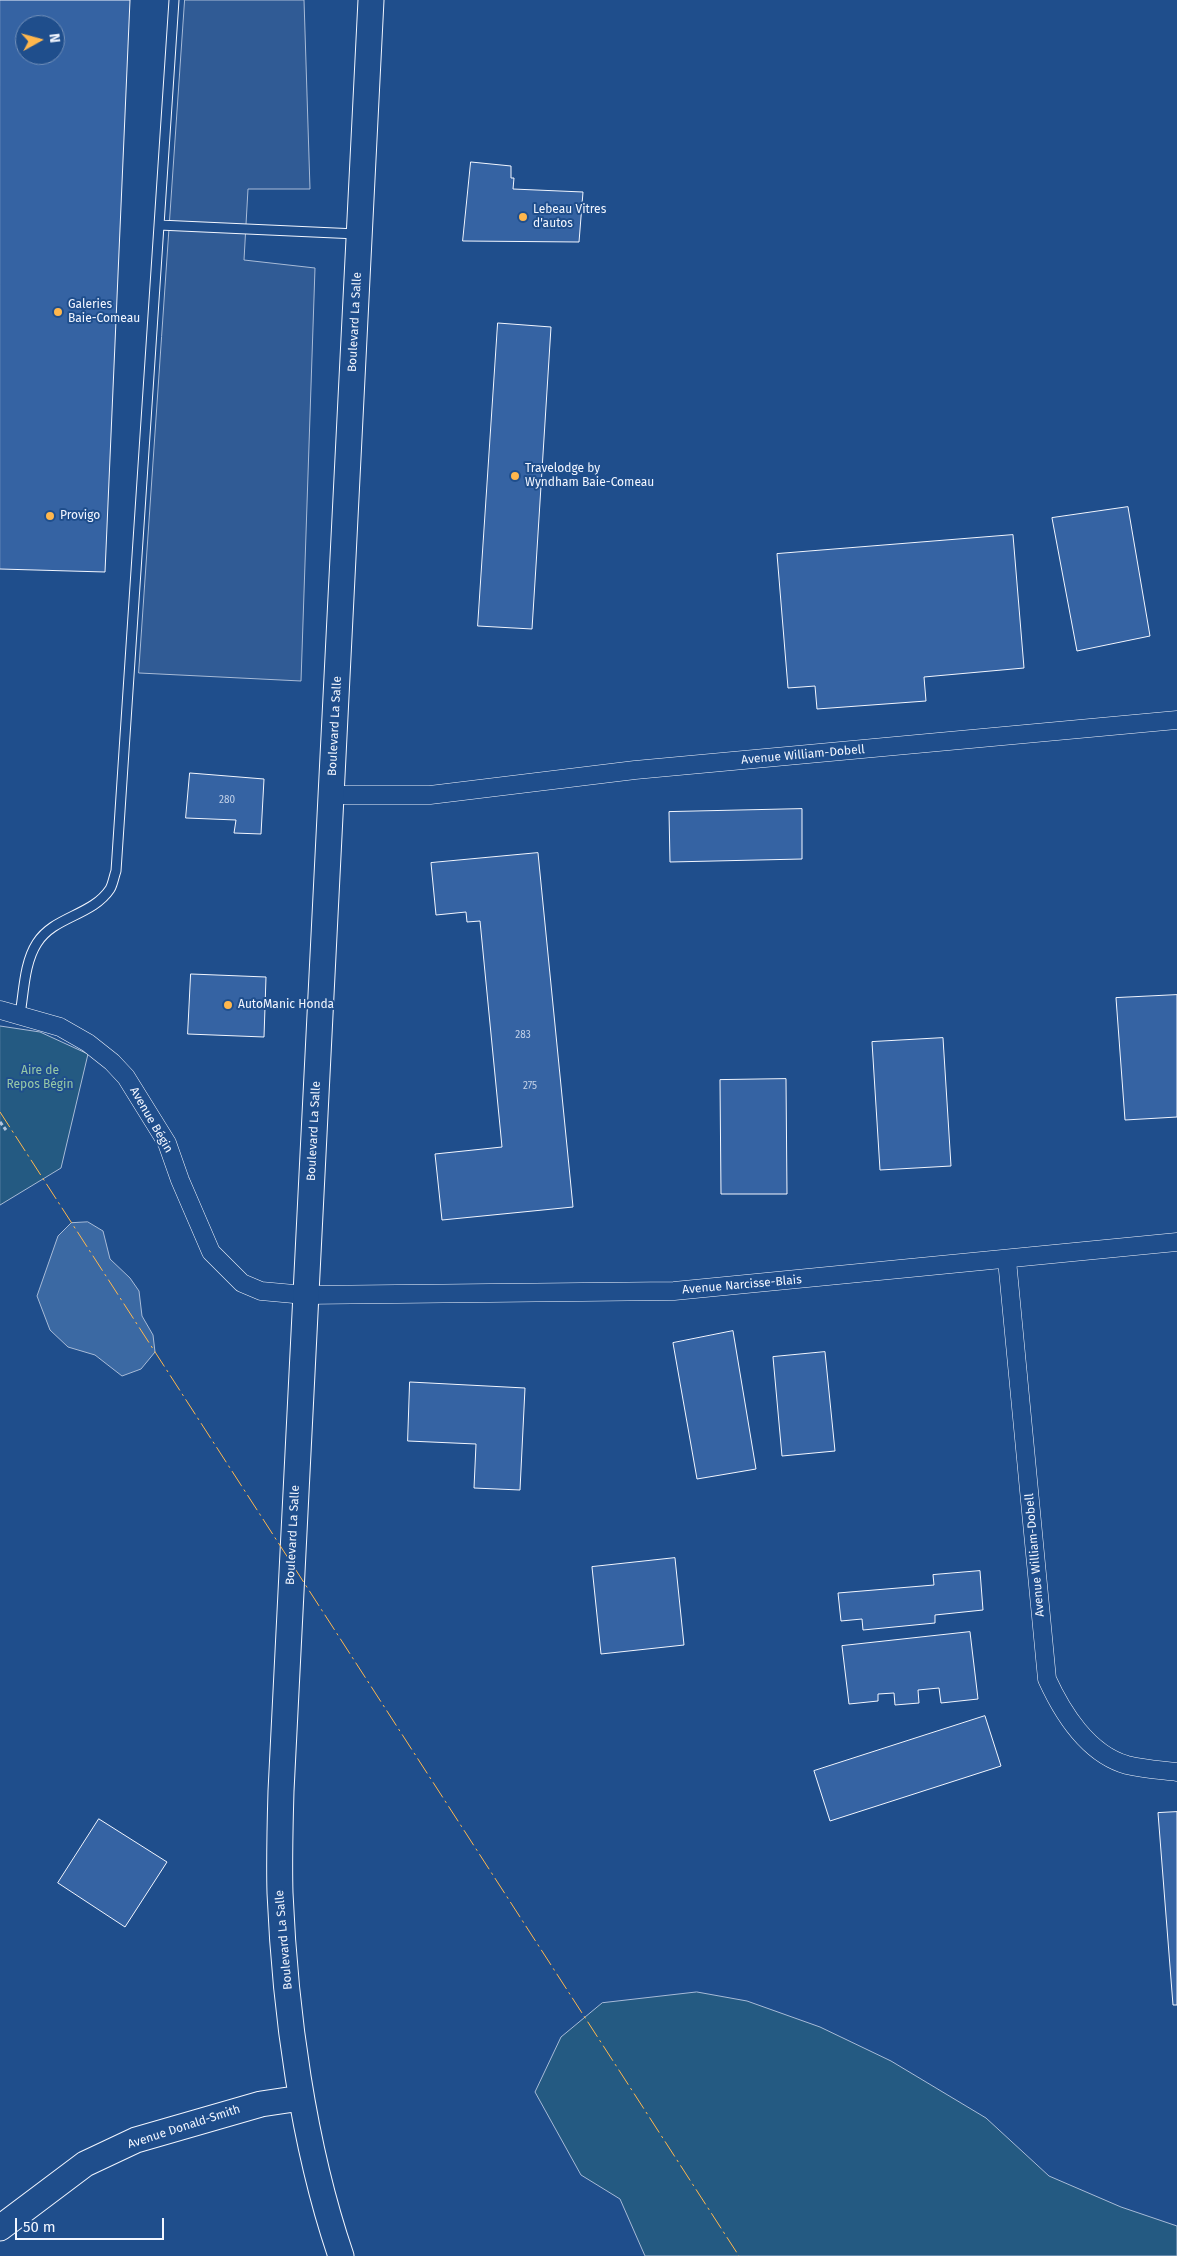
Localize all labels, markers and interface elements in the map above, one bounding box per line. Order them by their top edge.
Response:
north arrow [15,15,65,65]
text: N [45,33,63,44]
place label: Lebeau Vitres d'autos [533,203,606,231]
marker: Lebeau Vitres d'autos [517,211,529,223]
street label: Boulevard La Salle [345,272,365,372]
place label: Galeries Baie-Comeau [68,298,140,326]
marker: Galeries Baie-Comeau [52,306,64,318]
place label: Travelodge by Wyndham Baie-Comeau [525,462,654,490]
marker: Travelodge by Wyndham Baie-Comeau [509,470,521,482]
place label: Provigo [60,509,100,523]
marker: Provigo [44,510,56,522]
street label: Boulevard La Salle [325,676,345,776]
street label: Avenue William-Dobell [741,742,865,768]
house number: 280 [219,794,235,806]
place label: AutoManic Honda [238,998,334,1012]
marker: AutoManic Honda [222,999,234,1011]
house number: 283 [515,1029,531,1041]
park label: Aire de Repos Bégin [6,1064,74,1092]
house number: 275 [523,1080,537,1092]
street label: Boulevard La Salle [304,1081,324,1181]
street label: Avenue Bégin [126,1085,176,1155]
street label: Avenue Narcisse-Blais [682,1273,802,1297]
street label: Boulevard La Salle [283,1485,303,1585]
street label: Avenue William-Dobell [1022,1493,1048,1617]
street label: Boulevard La Salle [272,1889,296,1991]
street label: Avenue Donald-Smith [126,2102,242,2152]
scale bar [18,2208,166,2240]
text: 50 m [23,2218,56,2236]

